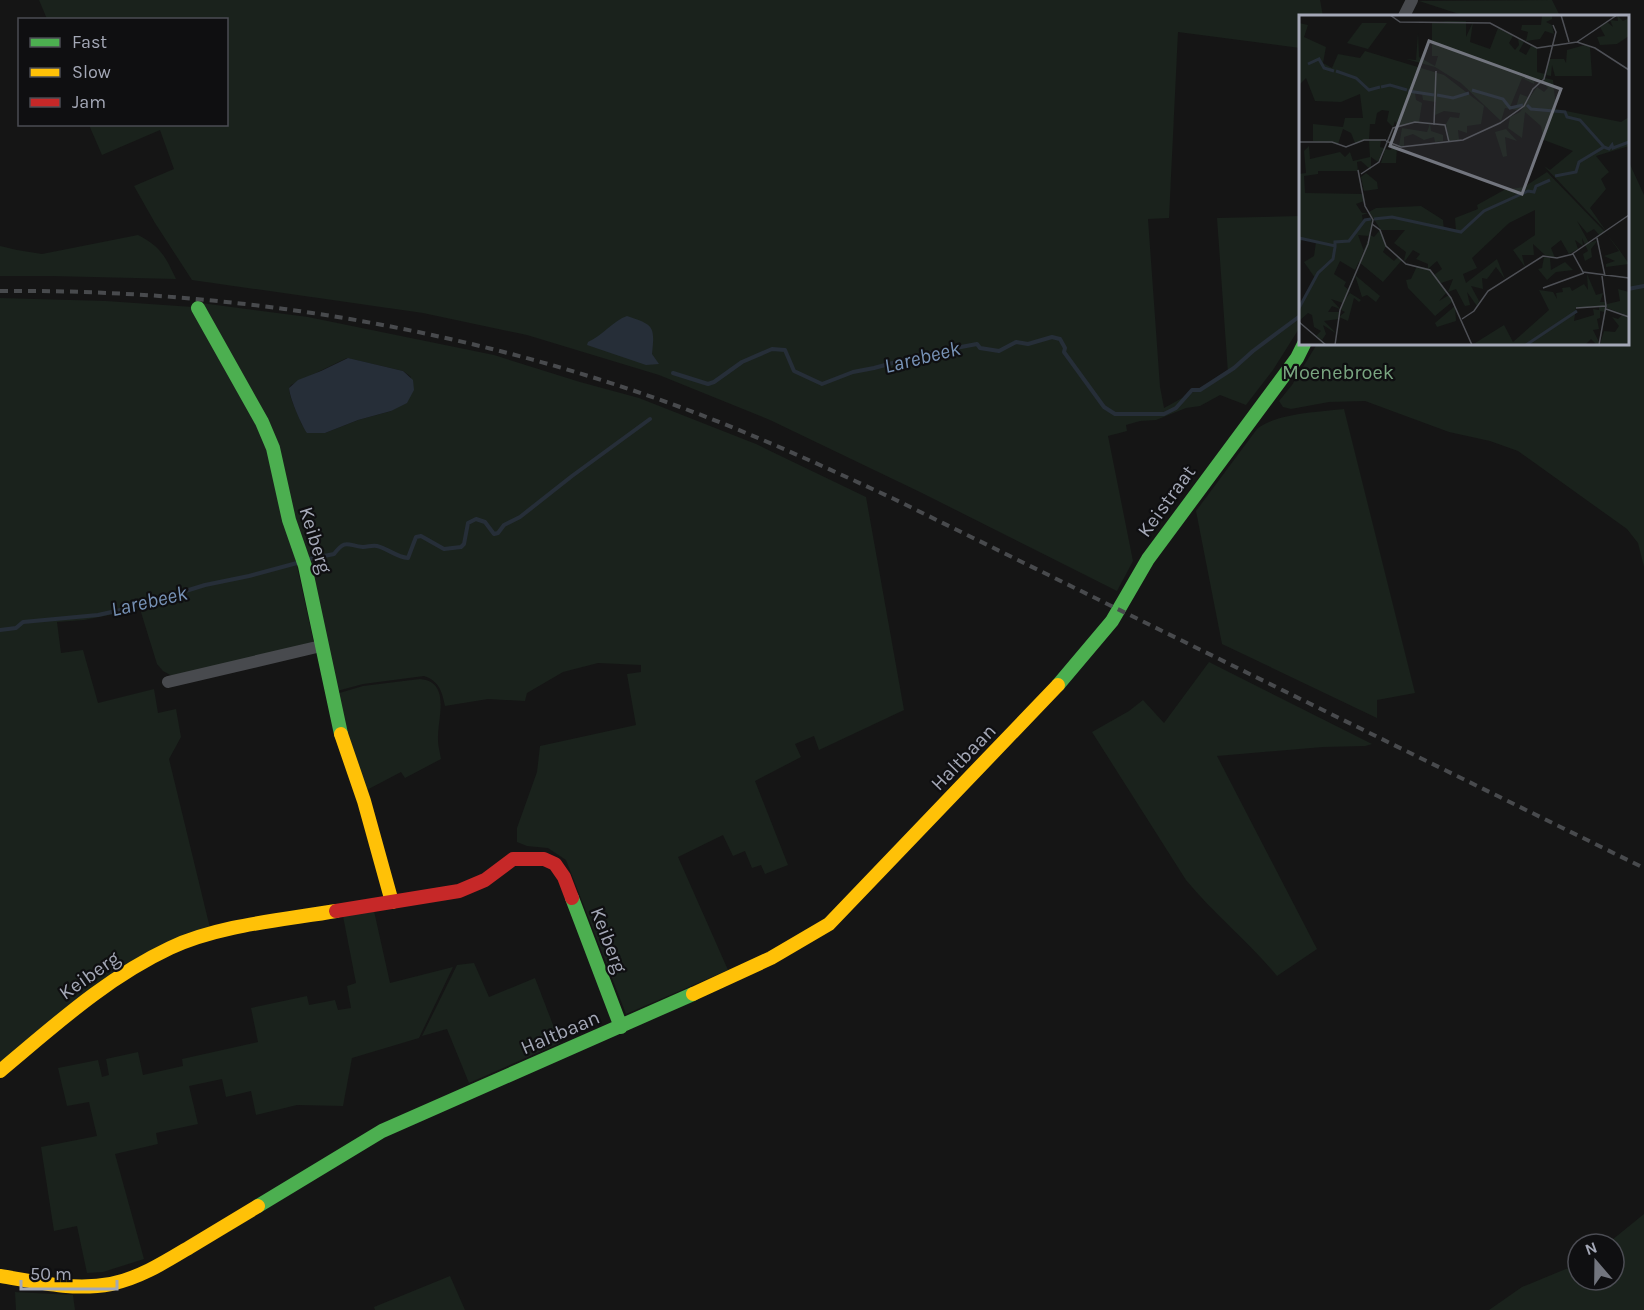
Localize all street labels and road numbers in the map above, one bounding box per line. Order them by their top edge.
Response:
street label: Keistraat [1133,461,1200,542]
street label: Keiberg [294,504,337,576]
street label: Haltbaan [926,719,1001,795]
street label: Keiberg [585,904,632,976]
street label: Keiberg [55,946,124,1005]
street label: Haltbaan [517,1006,603,1059]

